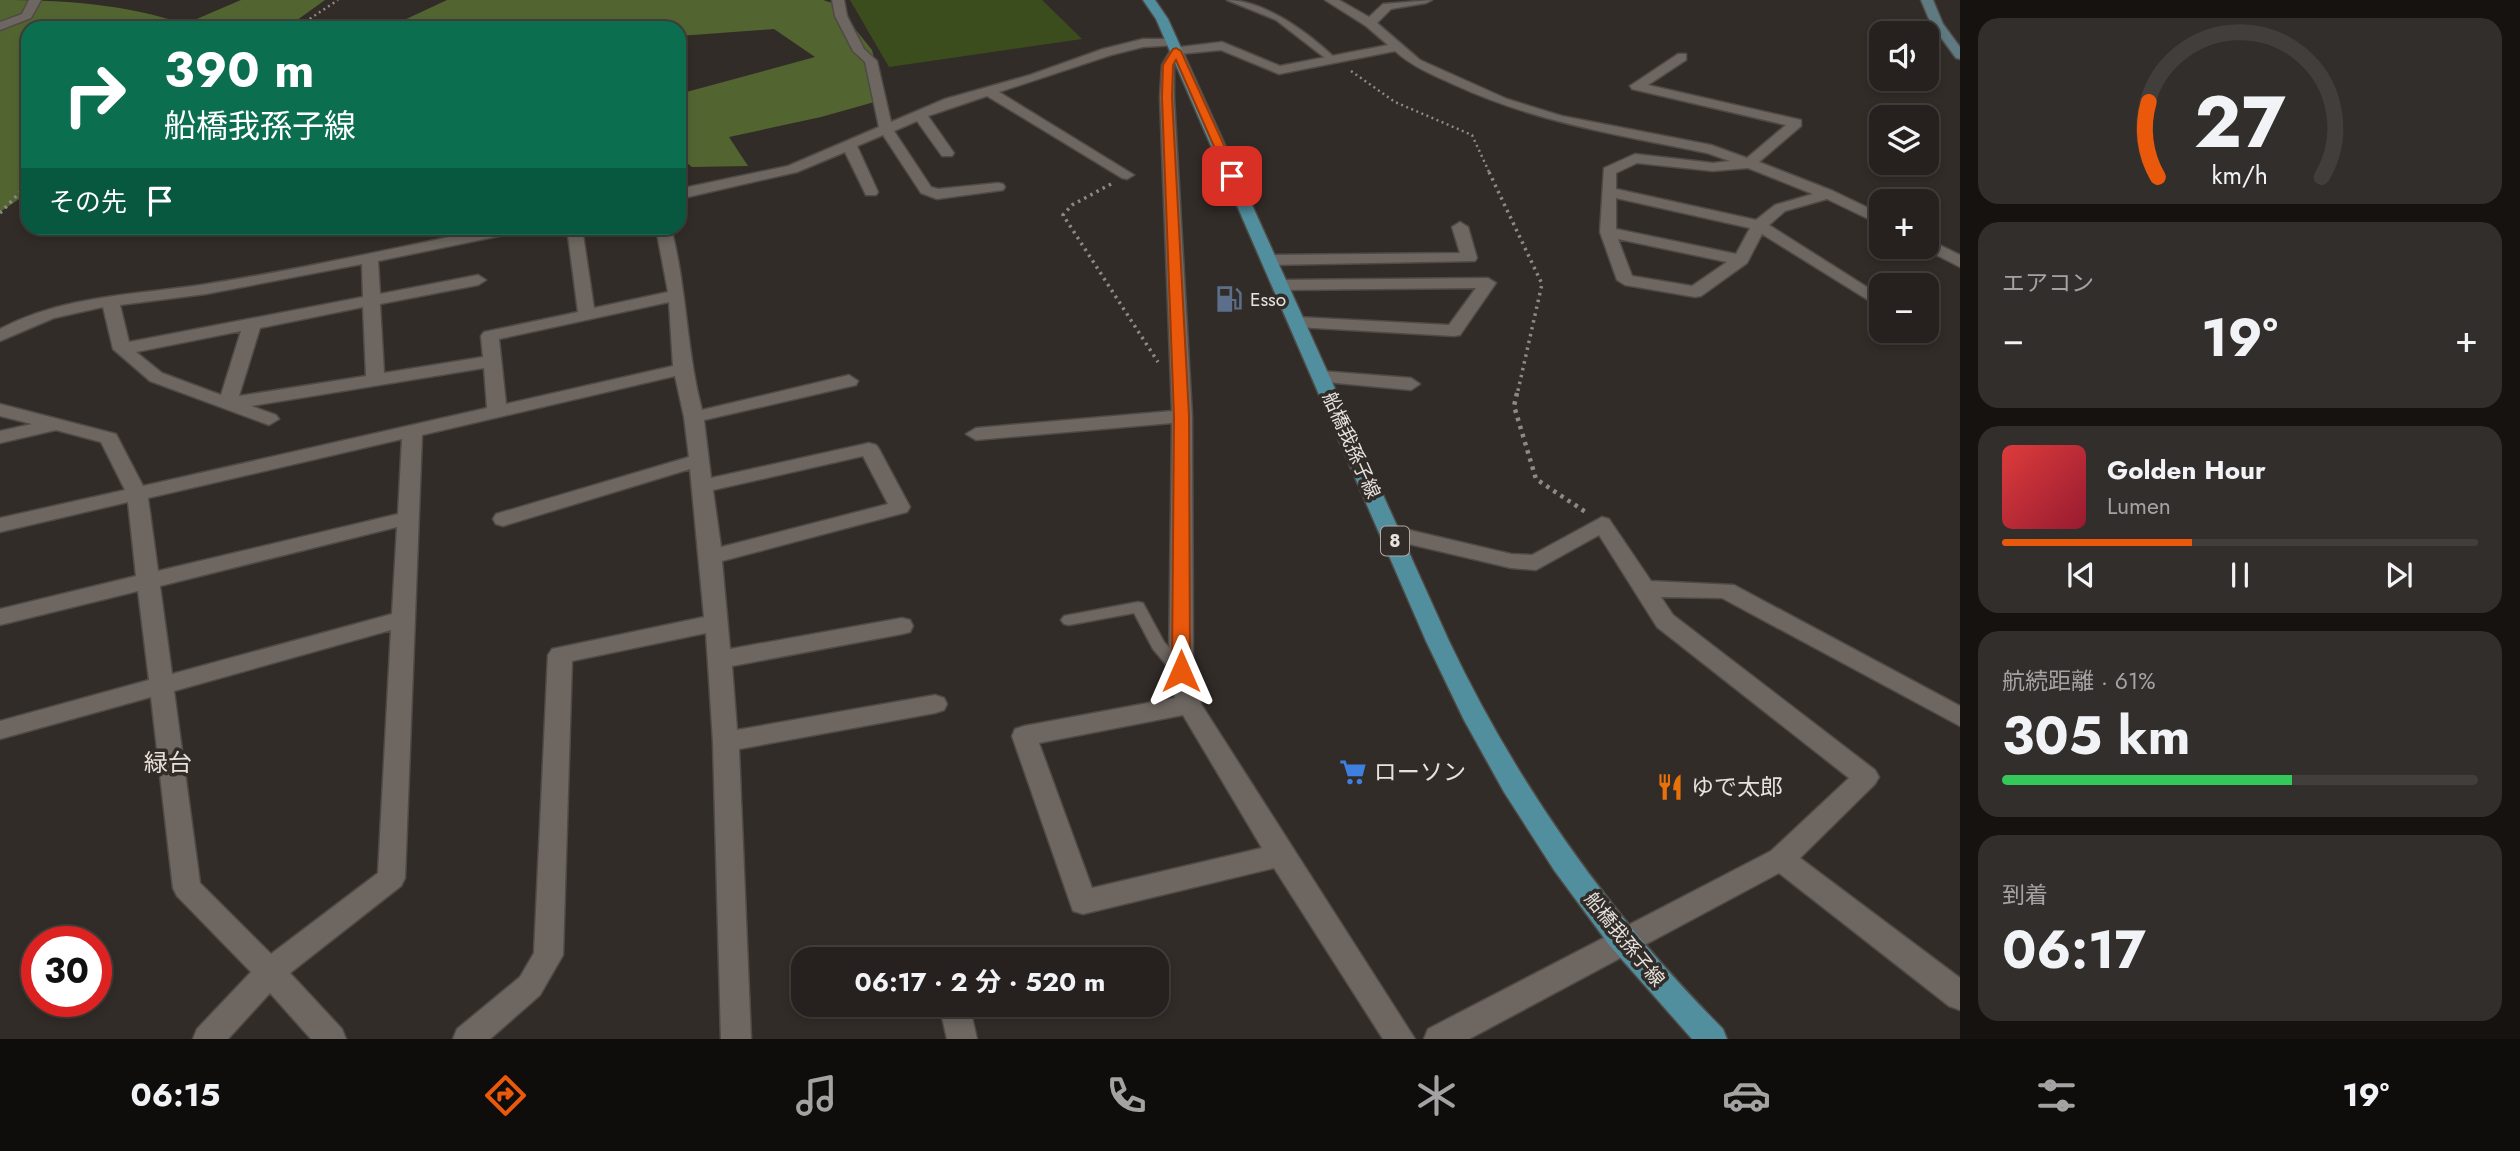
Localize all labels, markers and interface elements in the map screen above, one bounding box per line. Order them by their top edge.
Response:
map controls [1869,21,1939,343]
button: sound [1869,21,1939,91]
text: 390 m [164,35,315,105]
icon: right [49,49,140,140]
text: 27 [2194,69,2286,174]
text: 船橋我孫子線 [164,103,356,149]
button: layers [1869,105,1939,175]
pin [1202,146,1262,206]
icon: arrive [1213,157,1251,195]
text: km/h [2212,157,2268,193]
icon: arrive [141,182,179,220]
text: その先 [49,183,127,221]
button: + [1869,189,1939,259]
text: エアコン [2002,266,2094,300]
button: − [1869,273,1939,343]
fuel station icon: Esso [1214,284,1244,314]
place label: Esso [1250,286,1286,313]
text: 19° [2201,300,2278,376]
text: − [2002,311,2024,366]
text: + [2455,311,2478,366]
street label: 船橋我孫子線 [1316,388,1387,503]
text: Golden Hour [2107,451,2266,489]
text: Lumen [2107,489,2171,523]
road number: 8 [1381,526,1409,556]
icon: previous [2062,556,2100,594]
icon: pause [2221,556,2259,594]
icon: next [2380,556,2418,594]
position arrow [1144,634,1218,708]
text: 航続距離 · 61% [2002,664,2156,698]
text: 305 km [2002,698,2191,774]
district label: 緑台 [144,745,192,780]
place label: ローソン [1374,755,1466,789]
supermarket icon: ローソン [1338,757,1368,787]
place label: ゆで太郎 [1691,770,1783,804]
restaurant icon: ゆで太郎 [1655,772,1685,802]
text: 到着 [2002,878,2048,912]
street label: 船橋我孫子線 [1578,887,1671,992]
text: 06:17 [2002,912,2146,988]
speed limit sign: 30 [21,926,112,1017]
text: 06:17 · 2 分 · 520 m [855,963,1105,1001]
icon: directions [481,1071,530,1120]
icon: music [792,1071,841,1120]
icon: phone [1102,1071,1151,1120]
icon: climate [1412,1071,1461,1120]
icon: car [1722,1071,1771,1120]
icon: filters [2032,1071,2081,1120]
text: 06:15 [131,1072,220,1118]
text: 19° [2342,1072,2389,1118]

